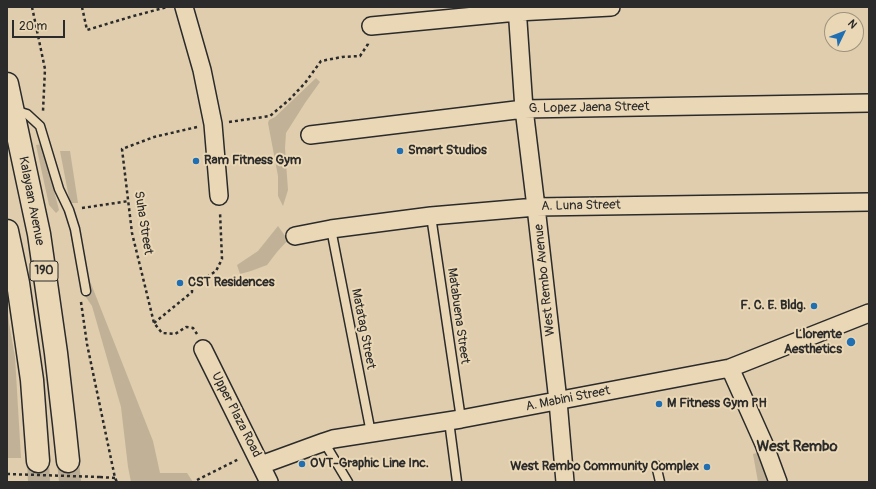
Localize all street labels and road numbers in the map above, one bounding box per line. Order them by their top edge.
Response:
street label: G. Lopez Jaena Street [528,99,650,117]
street label: Kalayaan Avenue [15,155,47,247]
street label: Suha Street [130,190,156,256]
street label: A. Luna Street [541,198,621,214]
street label: West Rembo Avenue [531,223,559,337]
road number: 190 [30,261,58,281]
street label: Matabuena Street [444,267,472,365]
street label: Matatag Street [348,287,378,371]
street label: Upper Plaza Road [208,370,264,460]
street label: A. Mabini Street [524,383,612,415]

